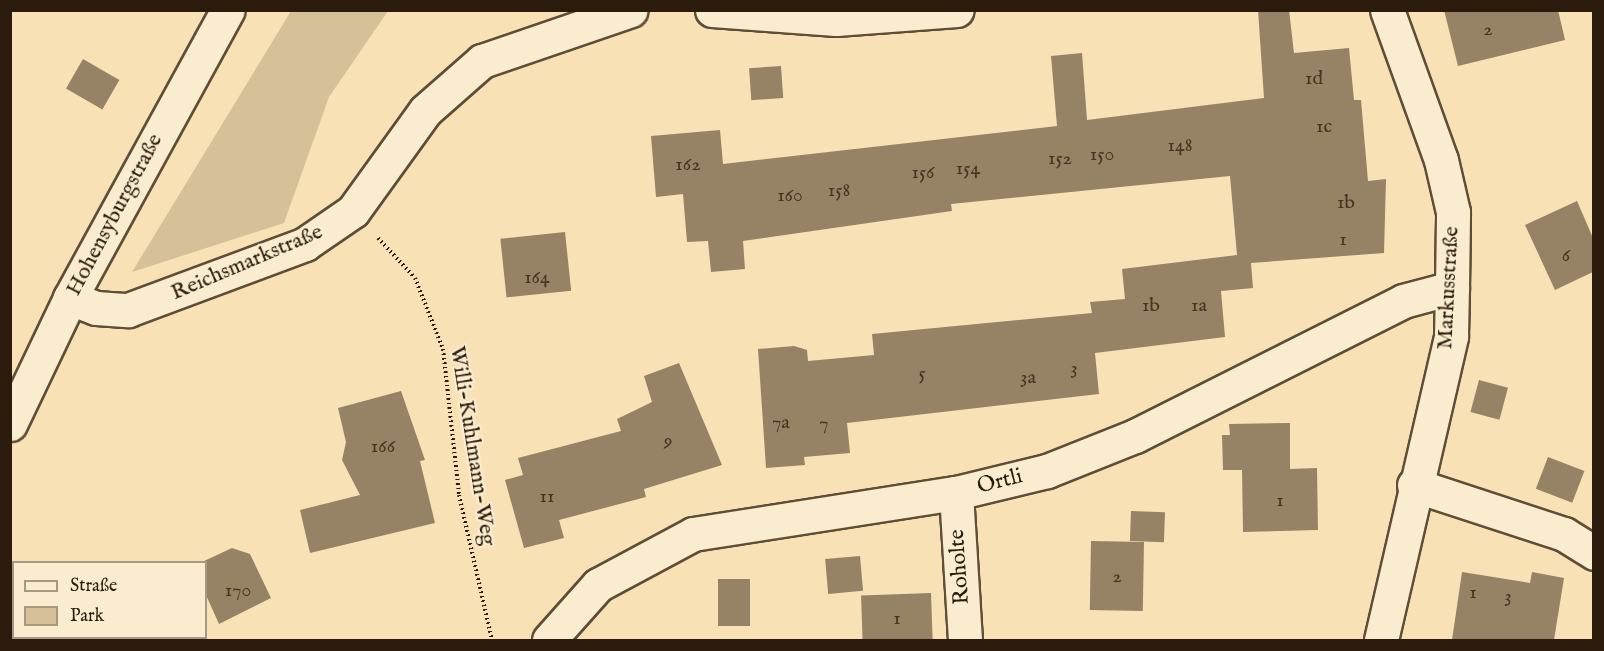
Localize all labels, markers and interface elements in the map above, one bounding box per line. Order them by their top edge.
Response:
house number: 2 [1483,17,1493,41]
house number: 1d [1305,66,1323,90]
house number: 1c [1316,114,1332,138]
street label: Hohensyburgstraße [61,129,169,301]
house number: 148 [1167,133,1193,157]
house number: 150 [1090,142,1114,166]
house number: 152 [1048,146,1072,170]
house number: 162 [675,152,701,176]
house number: 154 [956,156,980,180]
house number: 156 [911,160,935,184]
house number: 158 [828,178,850,202]
house number: 160 [777,183,803,207]
house number: 1b [1337,190,1355,214]
street label: Reichsmarkstraße [167,219,327,307]
street label: Markusstraße [1433,226,1465,350]
house number: 1 [1339,227,1347,251]
house number: 6 [1562,243,1570,267]
house number: 164 [524,265,550,289]
house number: 1b [1142,293,1160,317]
house number: 1a [1191,293,1207,317]
street label: Willi-Kuhlmann-Weg [443,344,501,548]
house number: 3 [1070,356,1078,380]
house number: 5 [918,361,926,385]
house number: 3a [1020,365,1036,389]
house number: 7a [772,410,790,434]
house number: 7 [819,411,829,435]
house number: 9 [664,428,672,452]
house number: 166 [371,434,395,458]
street label: Ortli [975,464,1025,500]
house number: 11 [540,484,554,508]
house number: 1 [1276,488,1284,512]
street label: Roholte [944,528,976,606]
legend [12,561,207,639]
house number: 2 [1112,564,1122,588]
text: Straße [70,575,117,598]
house number: 170 [225,578,251,602]
house number: 1 [1469,580,1477,604]
house number: 3 [1504,584,1512,608]
text: Park [70,605,104,628]
house number: 1 [893,606,901,630]

